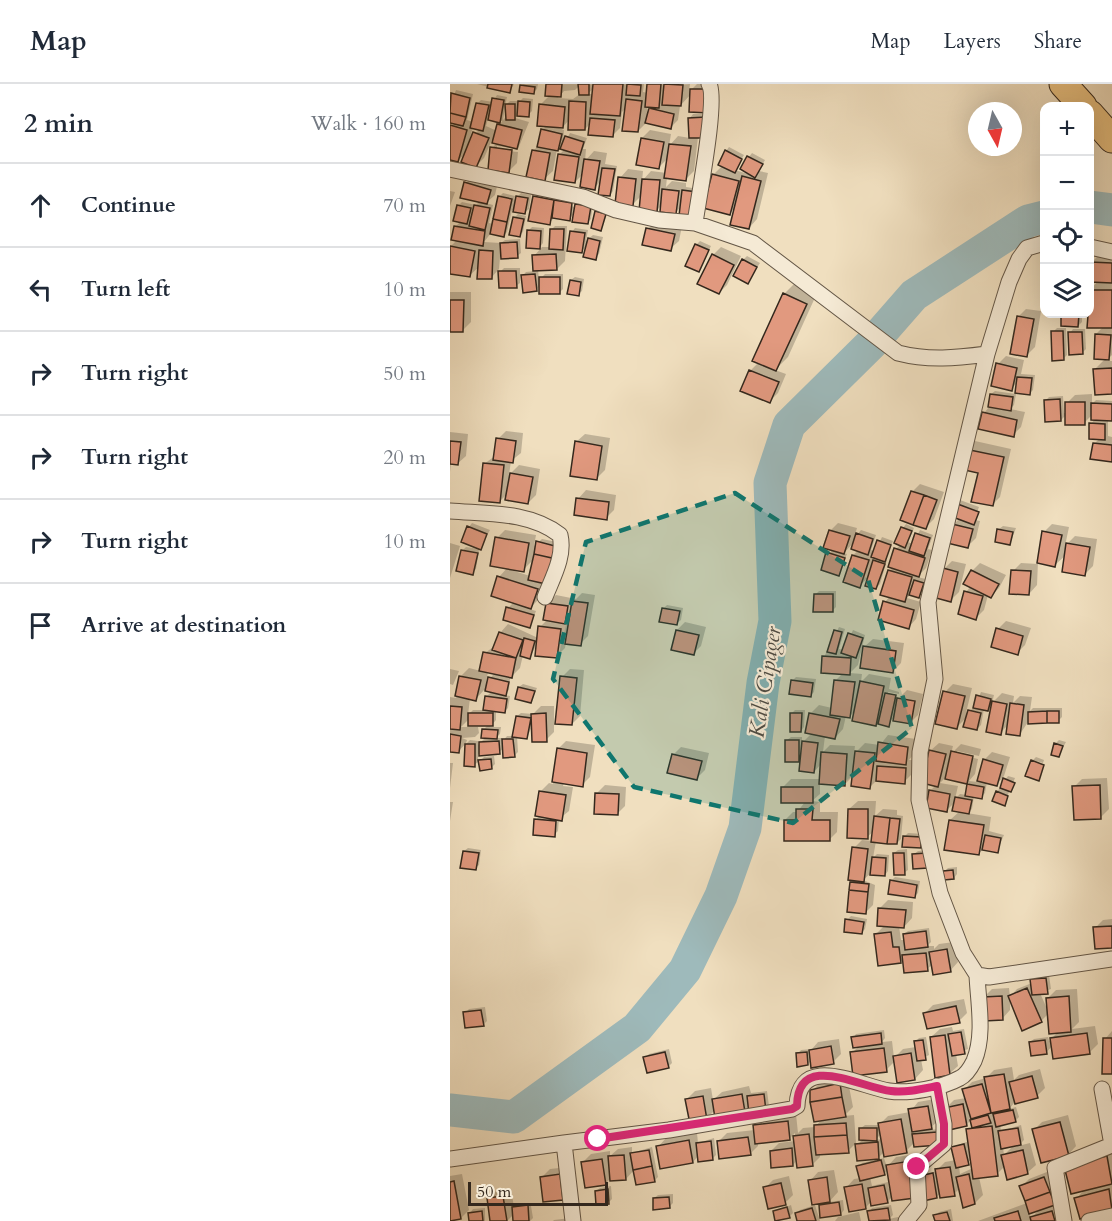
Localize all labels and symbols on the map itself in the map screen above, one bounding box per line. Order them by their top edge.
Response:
north arrow [968,102,1022,156]
water label: Kali Cipager [741,624,789,740]
route start [584,1125,610,1151]
route end [903,1153,929,1179]
scale bar [468,1179,608,1206]

